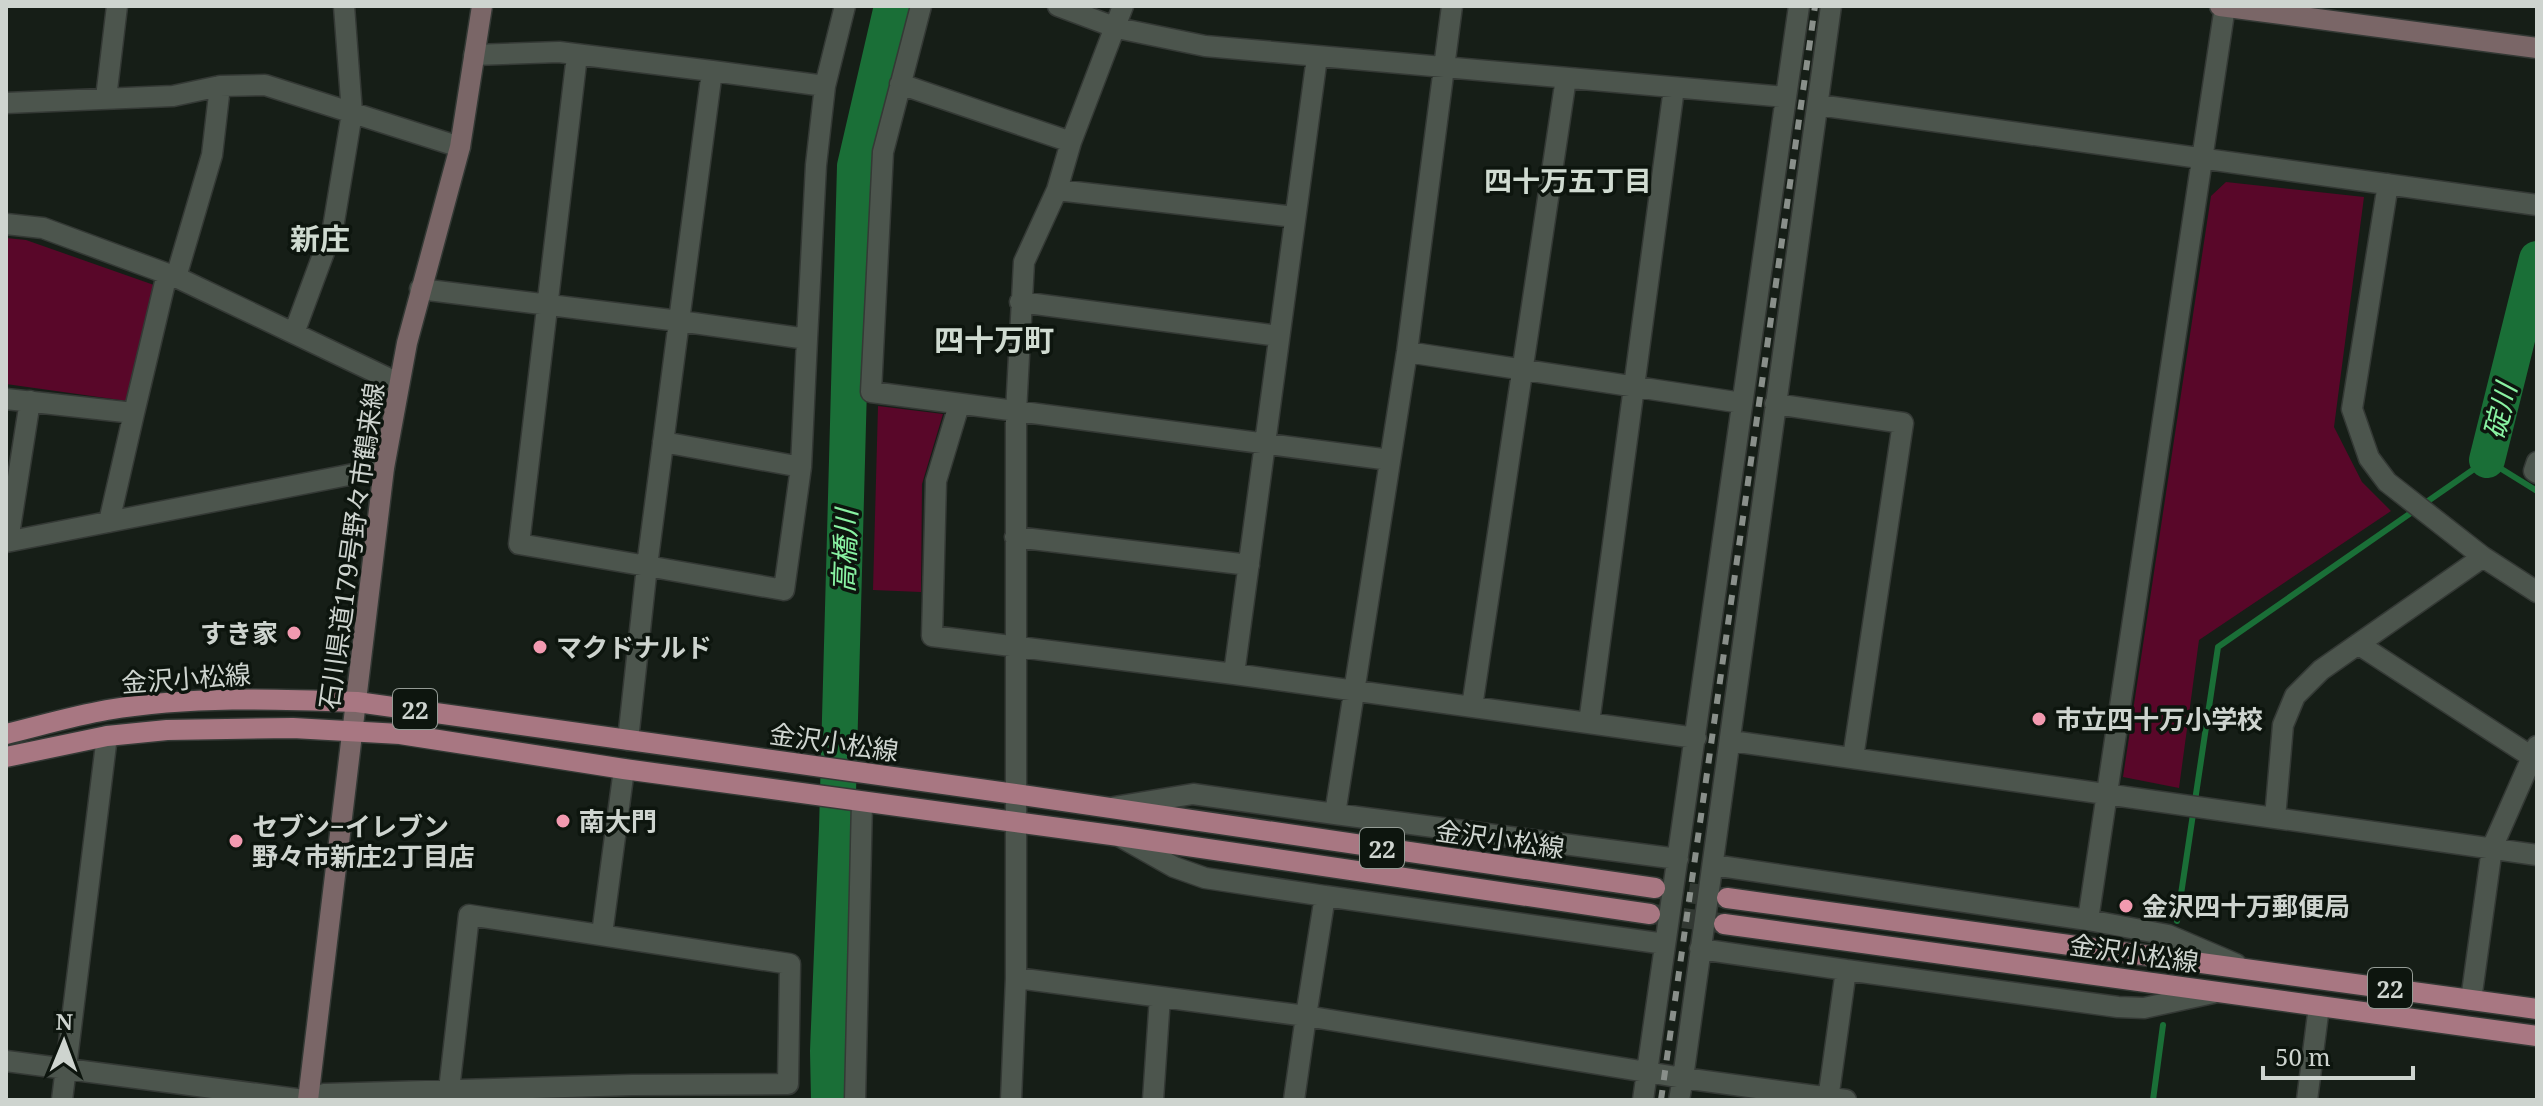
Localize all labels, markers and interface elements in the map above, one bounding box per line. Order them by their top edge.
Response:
district label: 四十万五丁目 [1484,161,1652,199]
district label: 新庄 [290,218,350,259]
district label: 四十万町 [934,319,1054,360]
water label: 碇川 [2474,376,2525,443]
street label: 石川県道179号野々市鶴来線 [310,380,392,712]
water label: 高橋川 [824,505,865,594]
place label: すき家 [200,615,278,651]
marker: すき家 [285,624,303,642]
place label: マクドナルド [556,629,712,665]
marker: マクドナルド [531,638,549,656]
street label: 金沢小松線 [120,656,252,700]
road number: 22 [393,689,437,729]
place label: 市立四十万小学校 [2055,701,2263,737]
marker: 市立四十万小学校 [2030,710,2048,728]
street label: 金沢小松線 [767,715,901,769]
place label: 南大門 [579,803,657,839]
place label: セブン−イレブン 野々市新庄2丁目店 [252,808,475,874]
marker: 南大門 [554,812,572,830]
street label: 金沢小松線 [1433,812,1567,866]
road number: 22 [1360,828,1404,868]
marker: セブン−イレブン 野々市新庄2丁目店 [227,832,245,850]
place label: 金沢四十万郵便局 [2142,888,2350,924]
marker: 金沢四十万郵便局 [2117,897,2135,915]
street label: 金沢小松線 [2067,926,2201,980]
road number: 22 [2368,968,2412,1008]
north arrow [24,1002,104,1082]
text: N [55,1006,73,1036]
scale bar [2263,1030,2413,1080]
text: 50 m [2275,1040,2331,1073]

